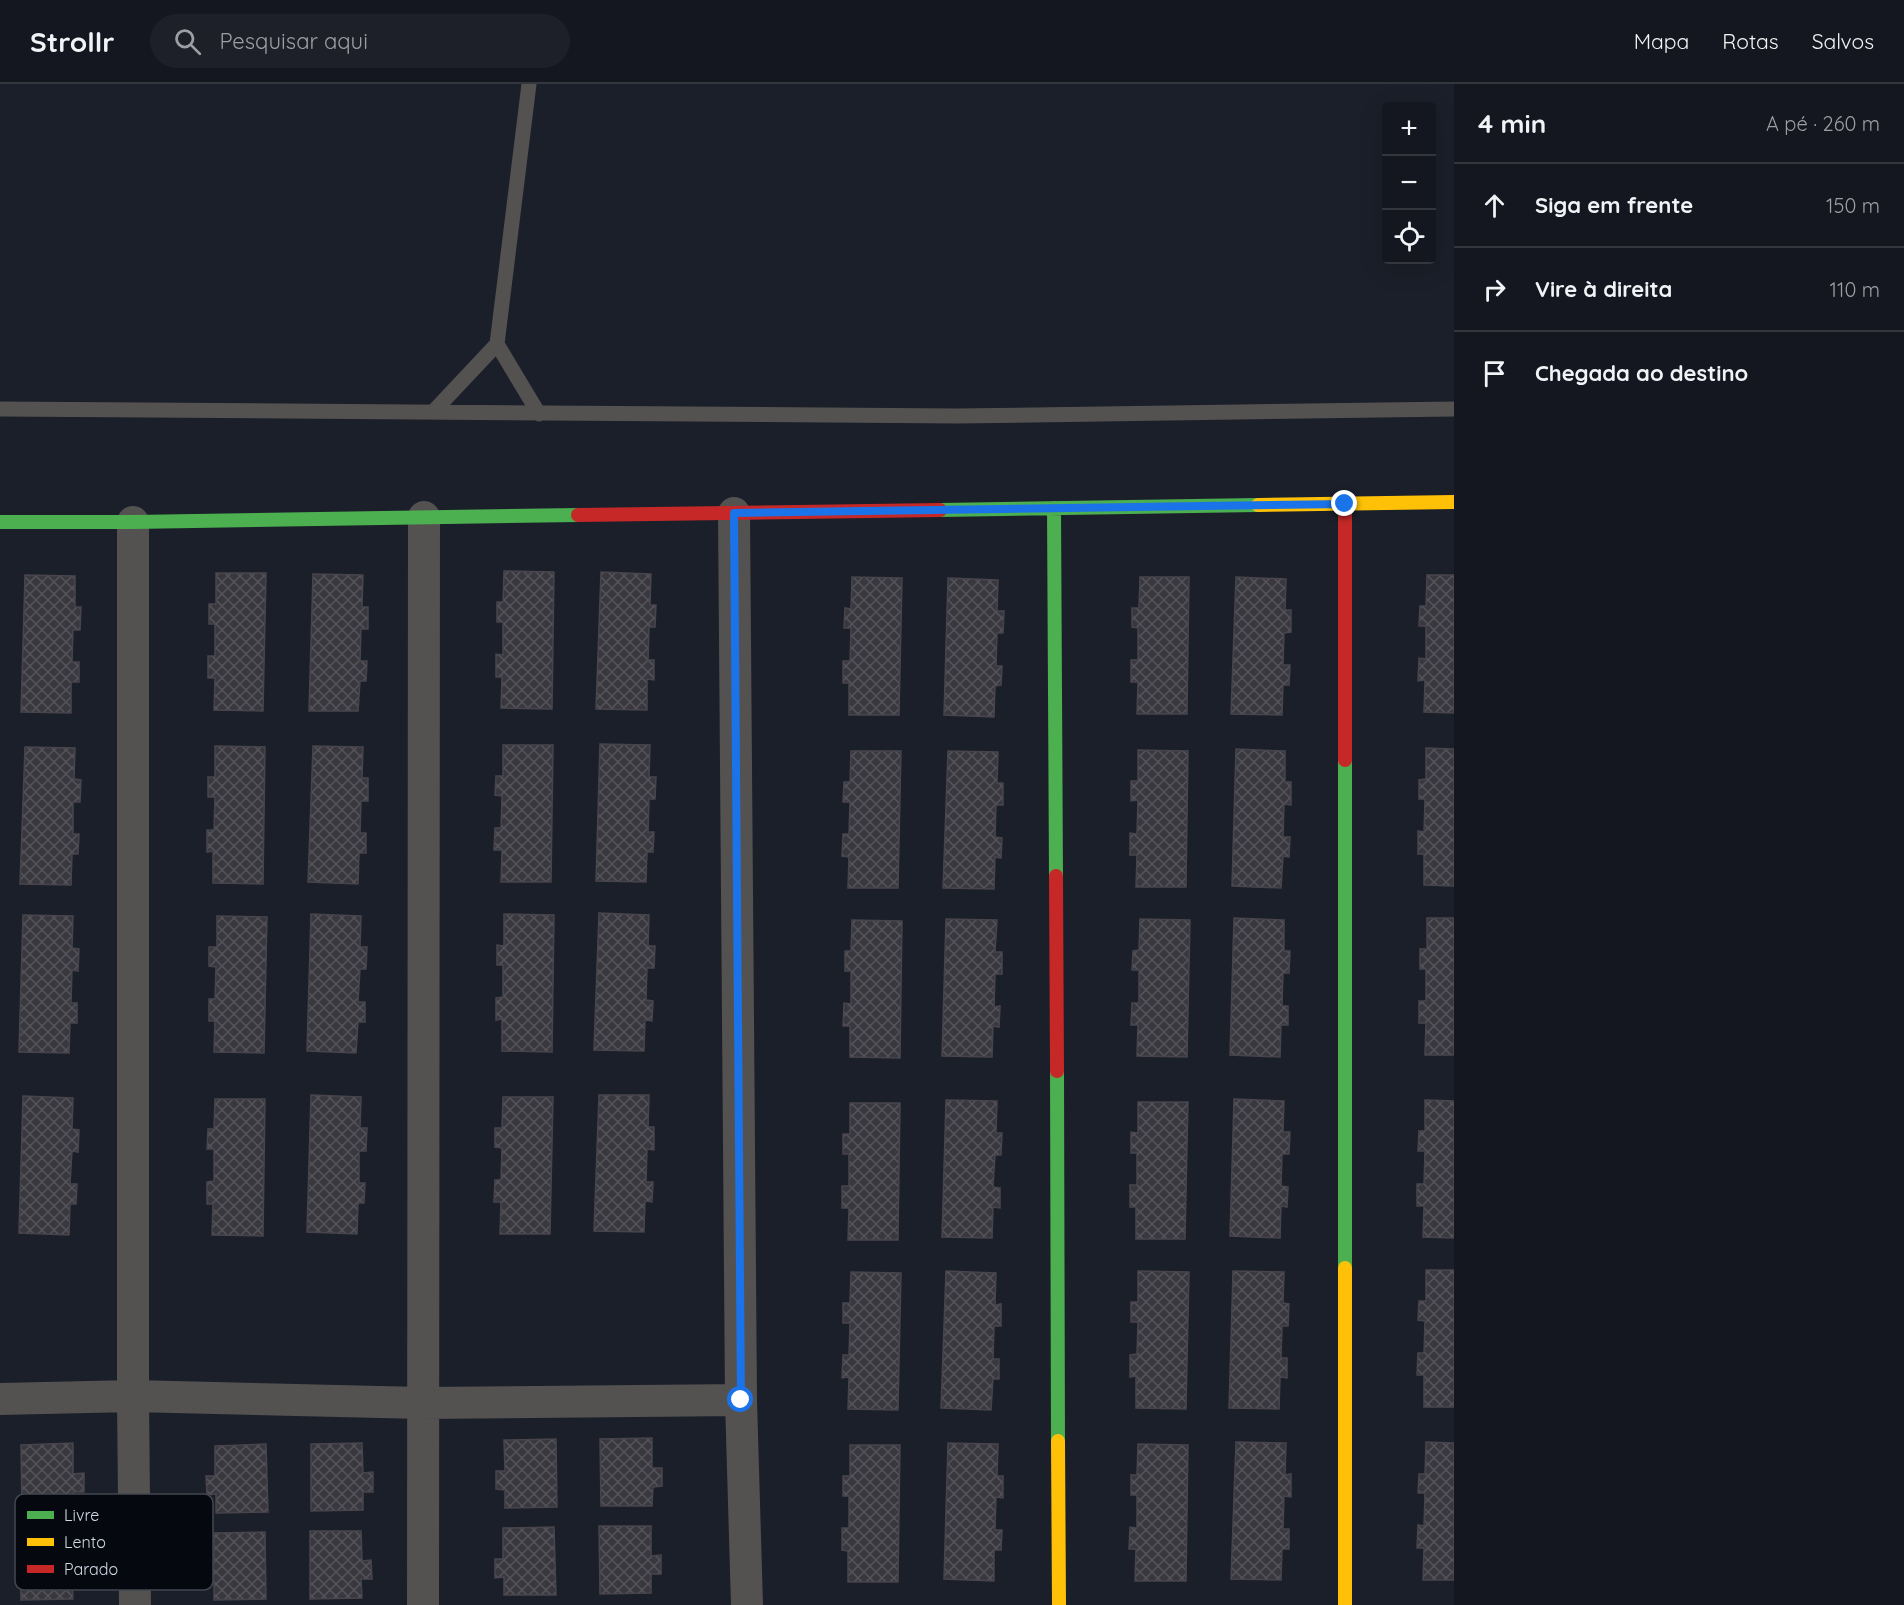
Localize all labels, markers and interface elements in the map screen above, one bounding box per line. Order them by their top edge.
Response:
search box [150,14,570,68]
text: Strollr [30,24,114,59]
icon: search [171,25,204,58]
text: Pesquisar aqui [219,27,368,55]
text: Mapa [1634,28,1689,54]
text: Rotas [1722,28,1779,54]
text: Salvos [1812,28,1874,54]
map controls [1382,102,1436,264]
button: + [1382,102,1436,156]
text: 4 min [1478,107,1546,140]
text: A pé · 260 m [1766,111,1880,136]
button: − [1382,156,1436,210]
icon: ahead [1478,189,1511,222]
text: Siga em frente [1535,191,1693,219]
text: 150 m [1826,193,1880,218]
button: locate [1382,210,1436,264]
icon: right [1478,273,1511,306]
text: Vire à direita [1535,275,1672,303]
text: 110 m [1830,277,1880,302]
icon: arrive [1478,357,1511,390]
text: Chegada ao destino [1535,359,1748,387]
route end [1331,490,1357,516]
route start [727,1386,753,1412]
legend [15,1494,213,1590]
text: Livre [64,1505,99,1525]
text: Lento [64,1532,106,1552]
text: Parado [64,1559,118,1579]

